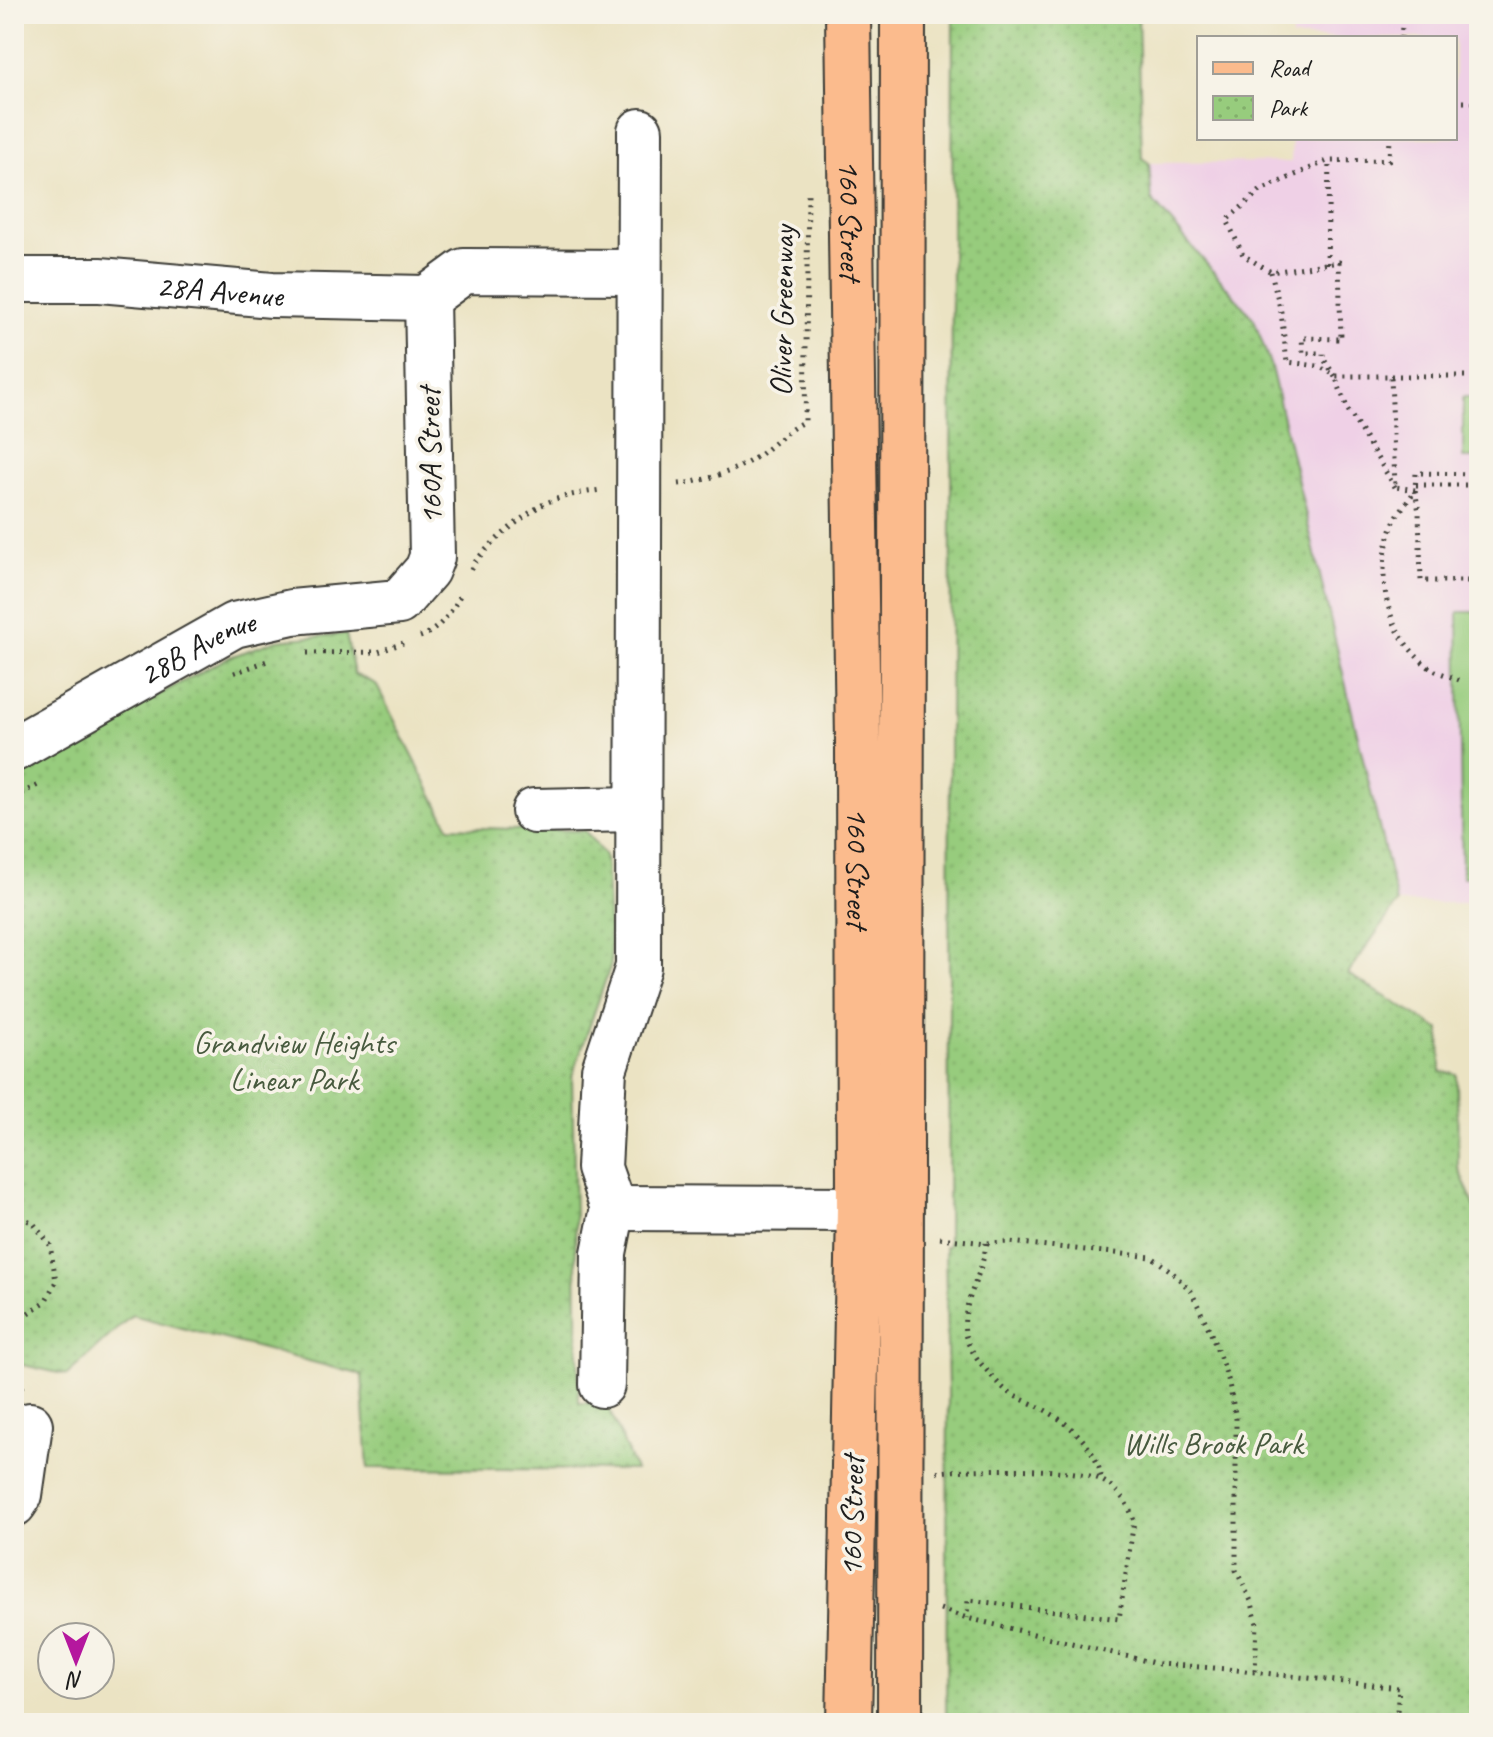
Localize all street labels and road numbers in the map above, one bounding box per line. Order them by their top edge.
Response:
street label: 160 Street [829,159,872,285]
street label: Oliver Greenway [760,222,804,397]
street label: 28A Avenue [155,265,286,316]
street label: 160A Street [408,383,452,525]
street label: 28B Avenue [132,600,261,695]
street label: 160 Street [838,808,879,933]
street label: 160 Street [830,1451,874,1577]

